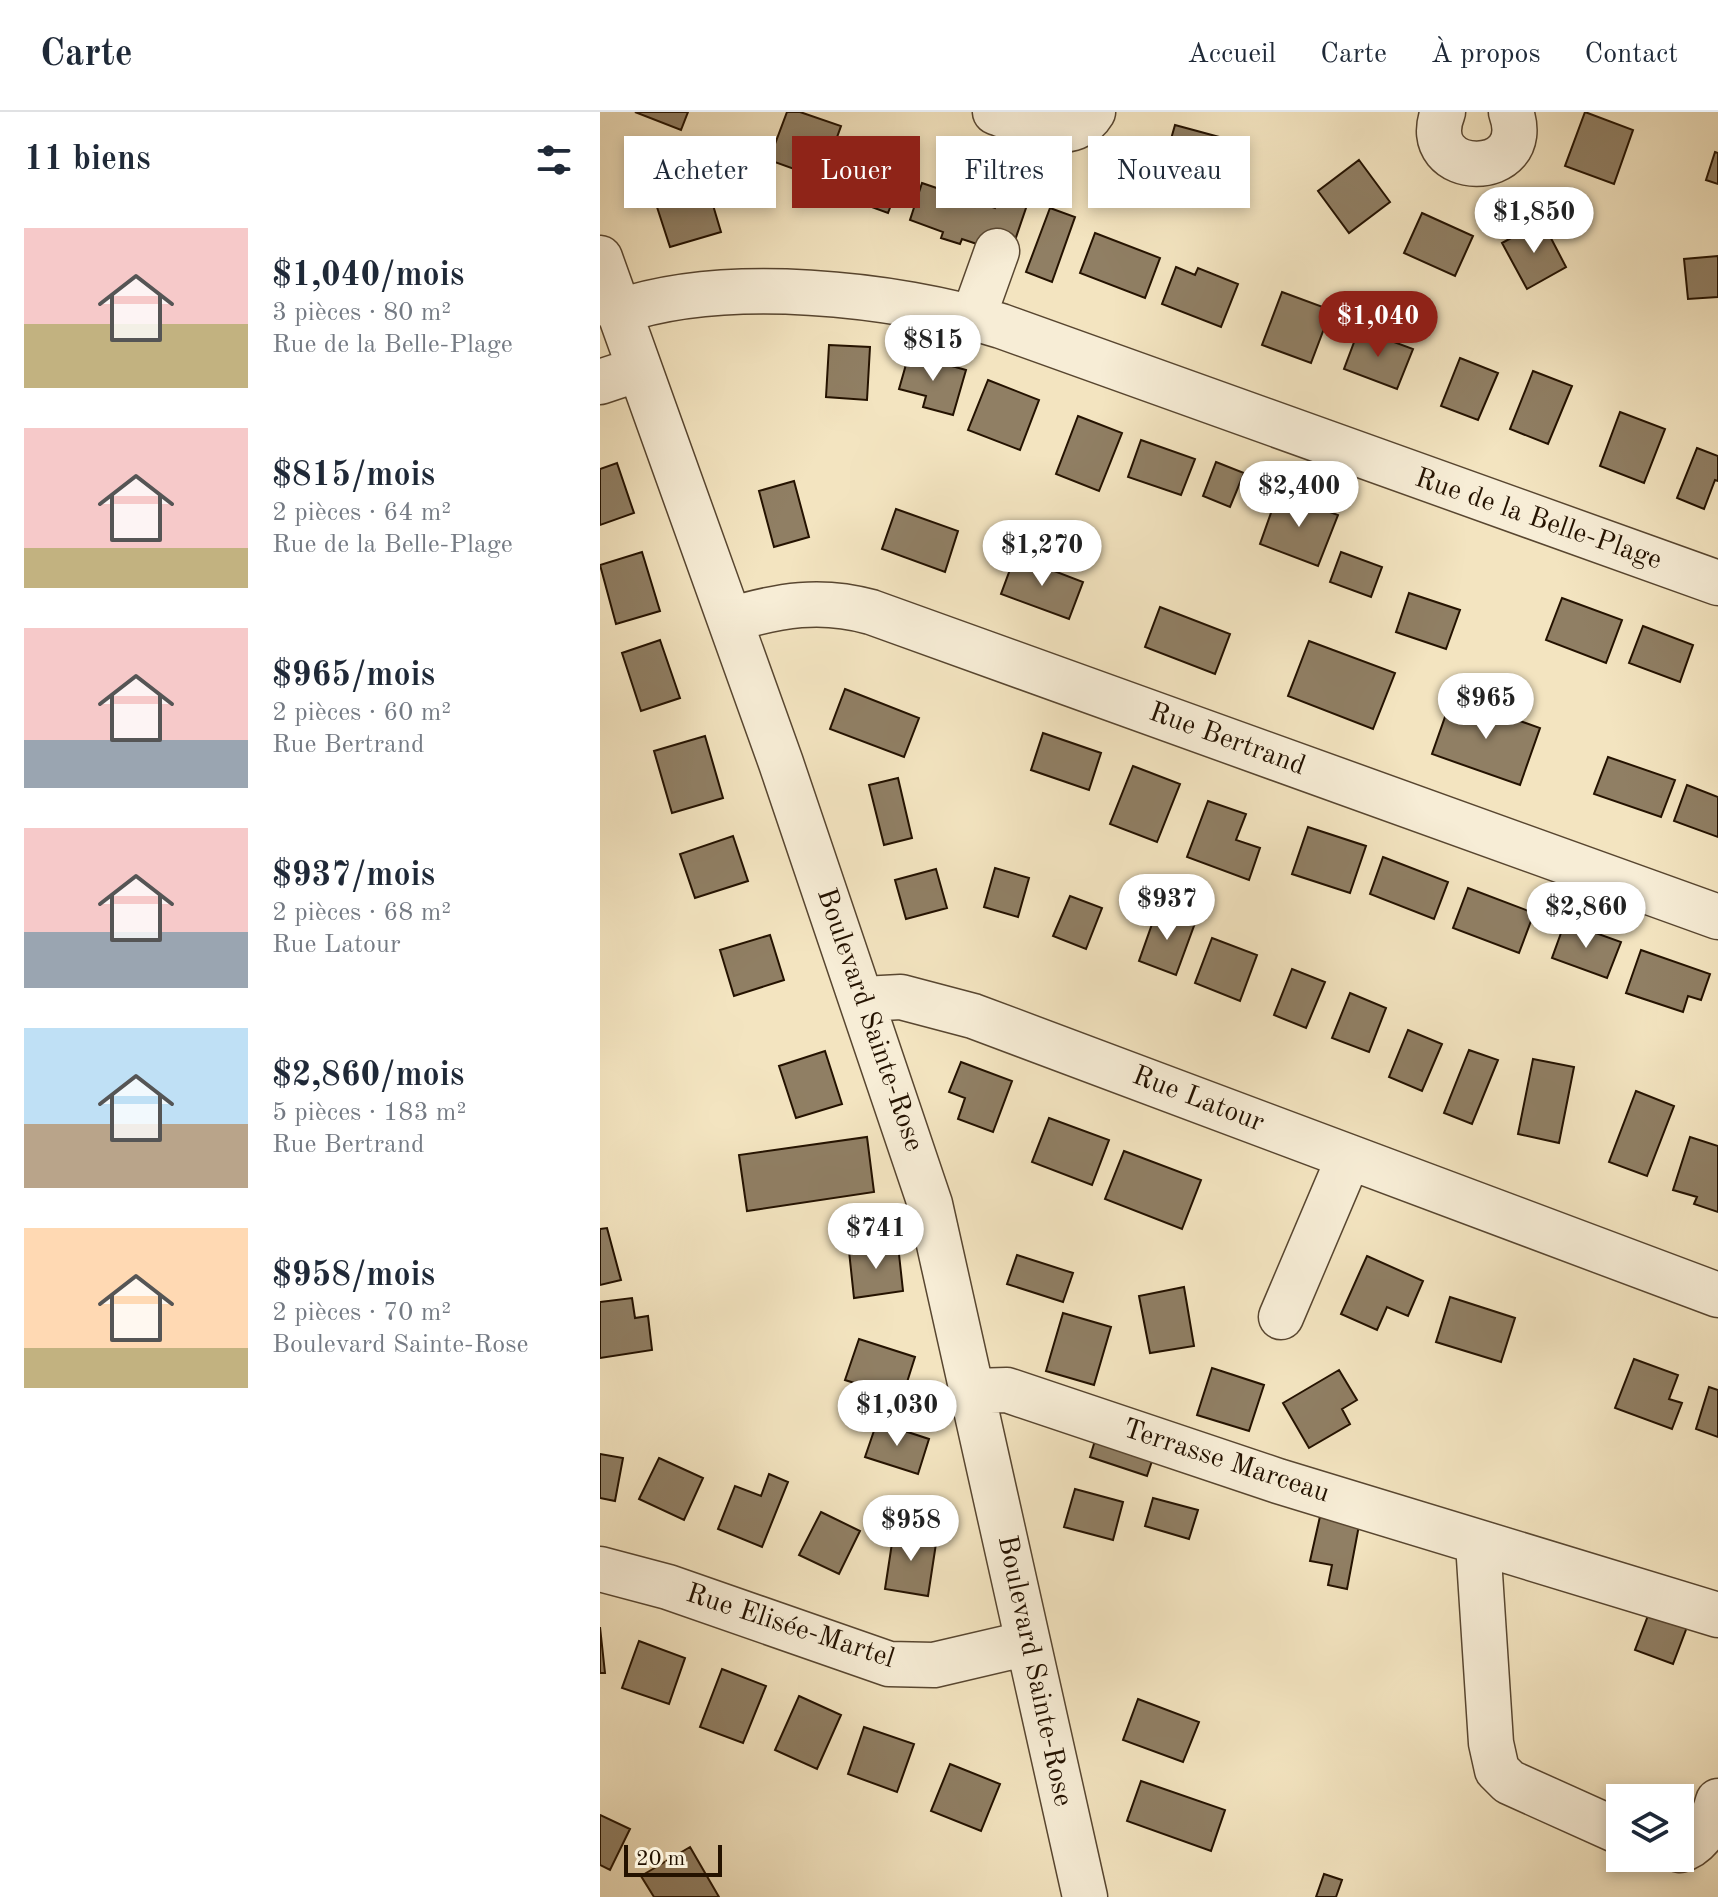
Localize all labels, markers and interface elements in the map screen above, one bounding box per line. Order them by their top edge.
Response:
text: Carte [40,36,133,74]
text: Accueil [1187,41,1276,69]
text: Carte [1320,41,1387,69]
text: À propos [1431,41,1541,69]
text: Contact [1585,41,1678,69]
chip: Acheter [624,136,776,208]
chip: Louer [792,136,920,208]
chip: Filtres [936,136,1072,208]
chip: Nouveau [1088,136,1250,208]
icon: filters [532,138,576,182]
text: 11 biens [24,143,151,177]
pin: $1,850 [1469,187,1599,255]
text: $1,850 [1493,200,1575,226]
text: $1,040/mois [272,259,464,293]
icon: home [88,260,184,356]
pin: $1,040 [1313,291,1443,359]
text: 3 pièces · 80 m² [272,300,451,326]
text: $1,040 [1337,304,1419,330]
pin: $815 [886,315,980,383]
text: $815 [903,328,963,354]
text: Rue de la Belle-Plage [272,332,513,358]
text: $815/mois [272,459,435,493]
icon: home [88,460,184,556]
pin: $2,400 [1234,461,1364,529]
street label: Rue de la Belle-Plage [1411,465,1665,575]
text: $2,400 [1258,474,1340,500]
text: 2 pièces · 64 m² [272,500,451,526]
pin: $1,270 [977,520,1107,588]
text: Rue de la Belle-Plage [272,532,513,558]
text: $1,270 [1001,533,1083,559]
text: $965/mois [272,659,435,693]
icon: home [88,660,184,756]
pin: $965 [1439,673,1533,741]
text: $965 [1456,686,1516,712]
street label: Rue Bertrand [1145,699,1309,781]
text: 2 pièces · 60 m² [272,700,451,726]
text: Rue Bertrand [272,732,425,758]
text: $937/mois [272,859,435,893]
icon: home [88,860,184,956]
pin: $937 [1120,874,1214,942]
pin: $2,860 [1521,882,1651,950]
street label: Boulevard Sainte-Rose [811,885,927,1155]
text: $937 [1137,887,1197,913]
text: $2,860 [1545,895,1627,921]
text: 2 pièces · 68 m² [272,900,451,926]
text: Rue Latour [272,932,401,958]
text: $2,860/mois [272,1059,464,1093]
icon: home [88,1060,184,1156]
street label: Rue Latour [1128,1062,1268,1138]
text: 5 pièces · 183 m² [272,1100,466,1126]
text: Rue Bertrand [272,1132,425,1158]
pin: $741 [829,1203,923,1271]
text: $741 [846,1216,906,1242]
text: $958/mois [272,1259,435,1293]
icon: home [88,1260,184,1356]
text: 2 pièces · 70 m² [272,1300,451,1326]
text: Boulevard Sainte-Rose [272,1332,528,1358]
pin: $1,030 [832,1380,962,1448]
text: $1,030 [856,1393,938,1419]
street label: Terrasse Marceau [1119,1415,1333,1509]
pin: $958 [864,1495,958,1563]
text: $958 [881,1508,941,1534]
street label: Boulevard Sainte-Rose [992,1533,1076,1809]
street label: Rue Elisée-Martel [682,1580,898,1674]
map controls [1606,1784,1694,1872]
button: layers [1606,1784,1694,1872]
scale bar [624,1841,722,1877]
text: 20 m [636,1848,685,1870]

